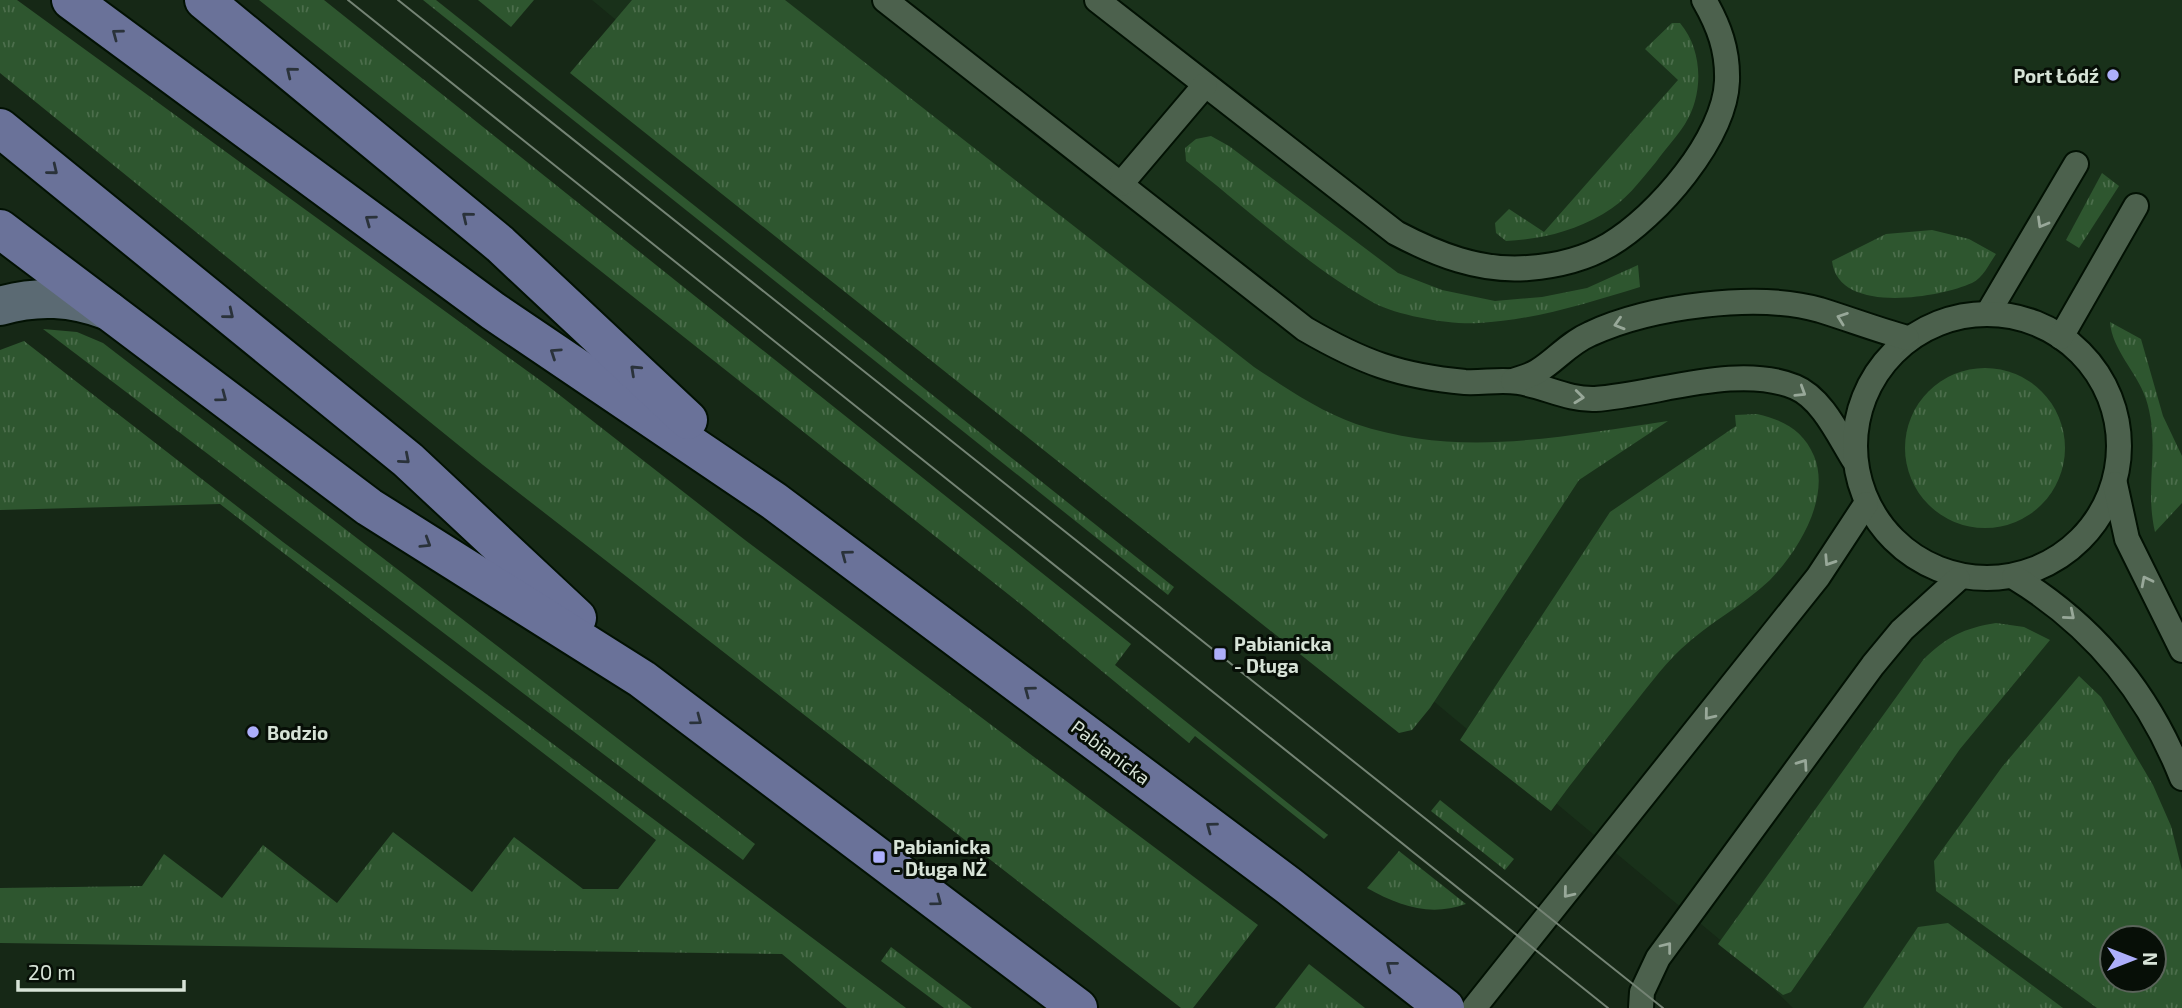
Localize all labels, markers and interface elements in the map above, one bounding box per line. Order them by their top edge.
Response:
one-way arrow [112,30,125,43]
place label: Port Łódź [2013,64,2099,87]
marker: Port Łódź [2105,67,2121,83]
one-way arrow [287,68,300,80]
one-way arrow [46,162,58,175]
one-way arrow [462,213,475,225]
one-way arrow [365,216,378,229]
one-way arrow [2037,216,2050,229]
one-way arrow [222,306,234,319]
one-way arrow [1836,312,1848,326]
one-way arrow [1613,316,1625,331]
one-way arrow [550,349,563,361]
one-way arrow [630,366,643,379]
one-way arrow [1794,384,1807,397]
one-way arrow [214,388,226,401]
one-way arrow [1573,390,1584,405]
one-way arrow [397,451,410,463]
one-way arrow [419,535,432,548]
one-way arrow [841,550,854,563]
one-way arrow [1825,553,1837,566]
one-way arrow [2141,576,2155,588]
one-way arrow [2062,607,2075,619]
place label: Pabianicka - Długa [1234,632,1332,677]
marker: Pabianicka - Długa [1212,646,1228,662]
one-way arrow [1024,686,1036,699]
one-way arrow [1705,707,1717,720]
one-way arrow [689,712,701,725]
street label: Pabianicka [1067,715,1155,789]
place label: Bodzio [267,721,328,744]
marker: Bodzio [245,724,261,740]
one-way arrow [1795,759,1807,772]
one-way arrow [1206,822,1219,835]
place label: Pabianicka - Długa NŻ [893,835,991,880]
marker: Pabianicka - Długa NŻ [871,849,887,865]
one-way arrow [1564,885,1576,898]
one-way arrow [929,893,942,906]
north arrow [2098,924,2168,994]
one-way arrow [1659,942,1671,955]
scale bar [18,948,184,992]
text: N [2139,952,2162,966]
text: 20 m [28,959,76,984]
one-way arrow [1386,961,1399,974]

